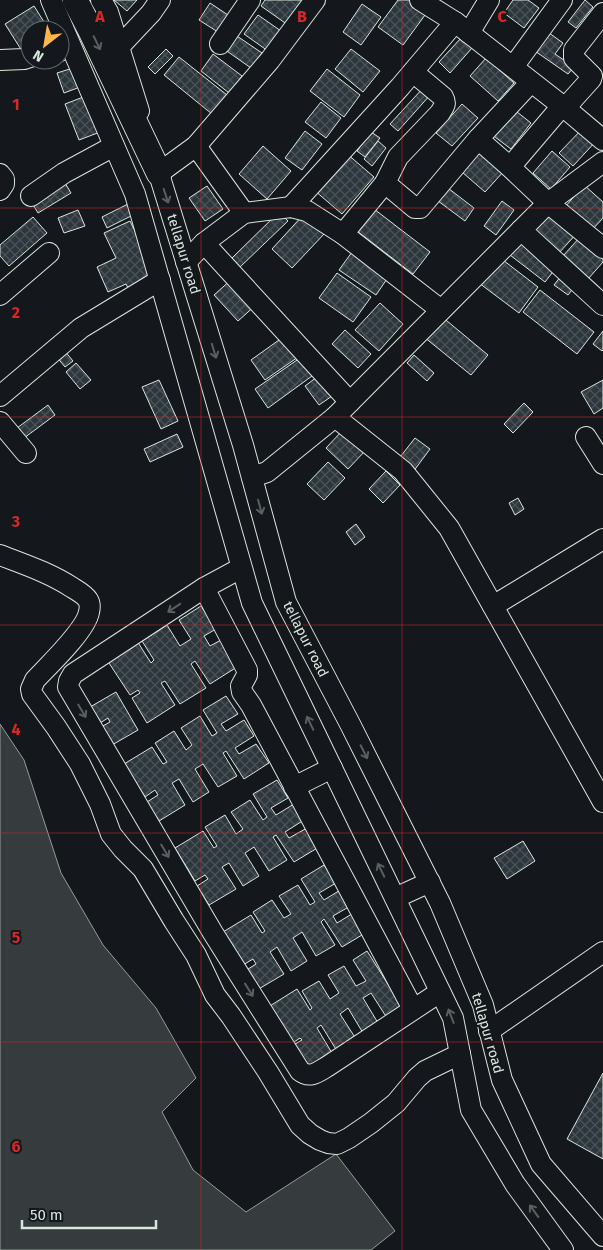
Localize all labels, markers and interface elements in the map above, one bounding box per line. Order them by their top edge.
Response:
text: A [94,7,105,26]
text: B [297,7,307,26]
text: C [497,7,507,26]
north arrow [20,20,70,70]
one-way arrow [92,36,102,51]
text: N [30,46,47,65]
text: 1 [12,95,20,114]
one-way arrow [162,187,171,203]
street label: tellapur road [163,212,204,296]
text: 2 [12,303,20,322]
one-way arrow [210,342,219,358]
one-way arrow [255,498,265,514]
text: 3 [11,512,20,531]
street label: tellapur road [279,598,332,680]
one-way arrow [168,603,182,613]
one-way arrow [77,703,87,717]
one-way arrow [305,716,314,731]
text: 4 [11,720,21,739]
one-way arrow [359,744,369,759]
one-way arrow [160,843,170,857]
one-way arrow [375,862,385,877]
text: 5 [12,928,21,947]
one-way arrow [244,982,254,996]
street label: tellapur road [468,991,507,1075]
one-way arrow [446,1009,455,1024]
text: 6 [11,1137,21,1156]
scale bar [22,1198,156,1230]
one-way arrow [529,1204,539,1218]
text: 50 m [30,1206,63,1224]

